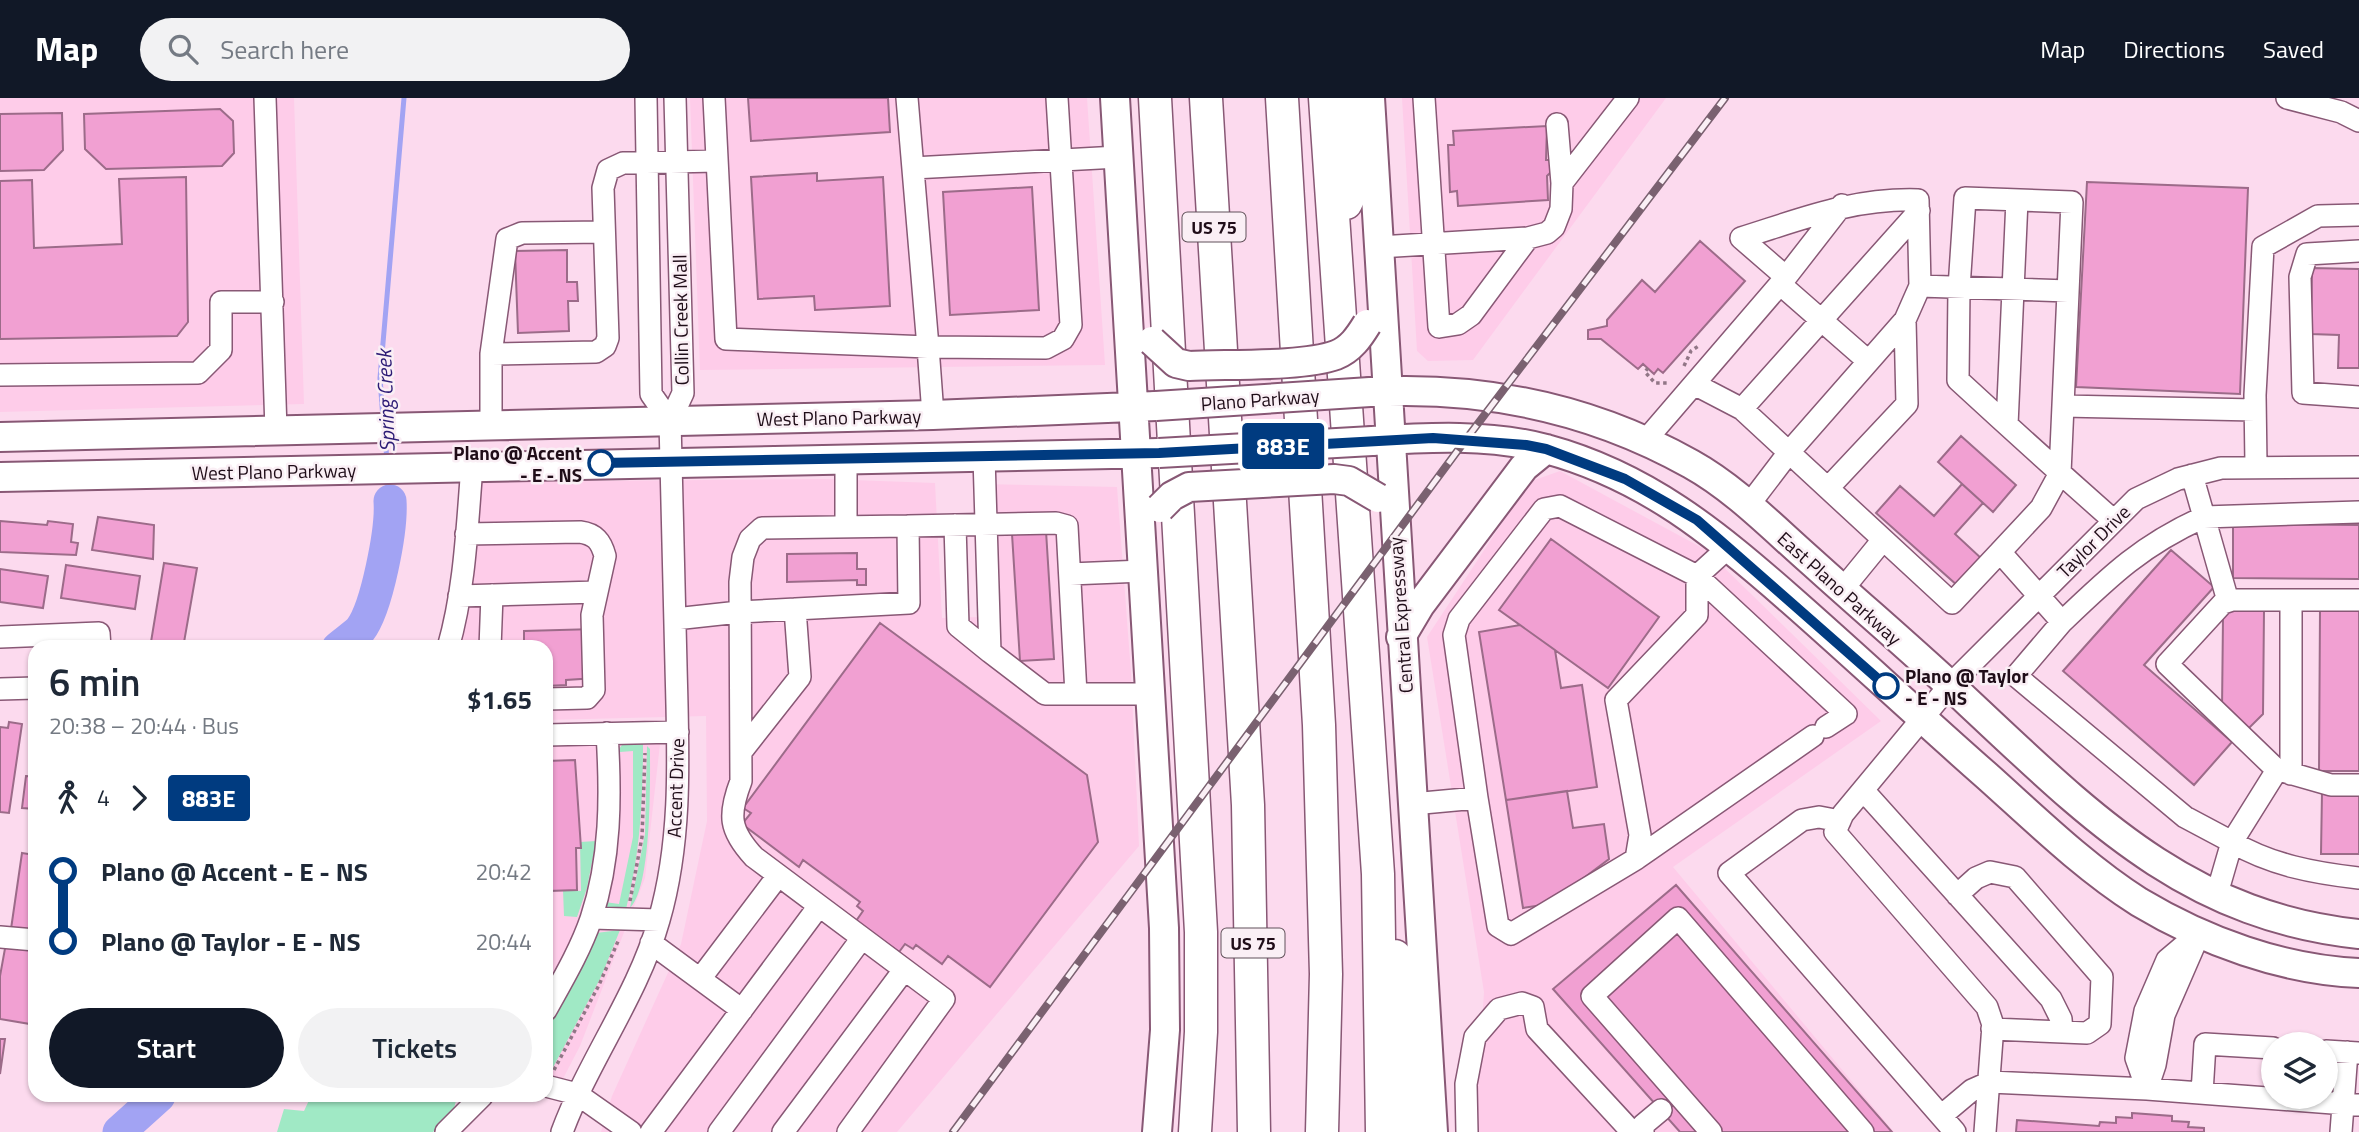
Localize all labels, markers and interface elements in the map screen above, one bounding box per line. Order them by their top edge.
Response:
search box [140,18,630,81]
text: Map [35,24,98,74]
icon: search [164,30,202,68]
text: Search here [220,30,349,69]
text: Map [2040,31,2085,67]
text: Directions [2123,31,2225,67]
text: Saved [2263,31,2324,67]
road number: US 75 [1182,212,1246,242]
street label: Collin Creek Mall [664,254,696,386]
water label: Spring Creek [367,347,403,453]
street label: Plano Parkway [1200,380,1320,418]
street label: West Plano Parkway [756,401,922,433]
line badge: 883E [1234,423,1332,469]
text: 883E [1256,428,1310,464]
place label: Plano @ Accent - E - NS [453,438,582,489]
marker: Plano @ Accent - E - NS [588,450,614,476]
street label: West Plano Parkway [191,455,357,487]
street label: Taylor Drive [2050,498,2136,584]
street label: East Plano Parkway [1771,524,1909,652]
street label: Central Expressway [1380,536,1420,694]
text: 6 min [49,653,140,711]
place label: Plano @ Taylor - E - NS [1905,661,2029,712]
marker: Plano @ Taylor - E - NS [1873,673,1899,699]
text: $1.65 [467,680,532,719]
text: 20:38 – 20:44 · Bus [49,708,239,743]
street label: Accent Drive [659,738,691,838]
icon: walk [49,779,87,817]
icon: forward [120,779,158,817]
text: 4 [97,780,110,815]
text: 883E [182,780,236,816]
text: Plano @ Accent - E - NS [101,852,368,891]
text: 20:42 [475,854,532,889]
text: Plano @ Taylor - E - NS [101,922,361,961]
text: 20:44 [475,924,532,959]
road number: US 75 [1222,928,1284,958]
button: Start [49,1008,284,1088]
button: Tickets [298,1008,532,1088]
map controls [2261,1032,2338,1109]
button: layers [2261,1032,2338,1109]

